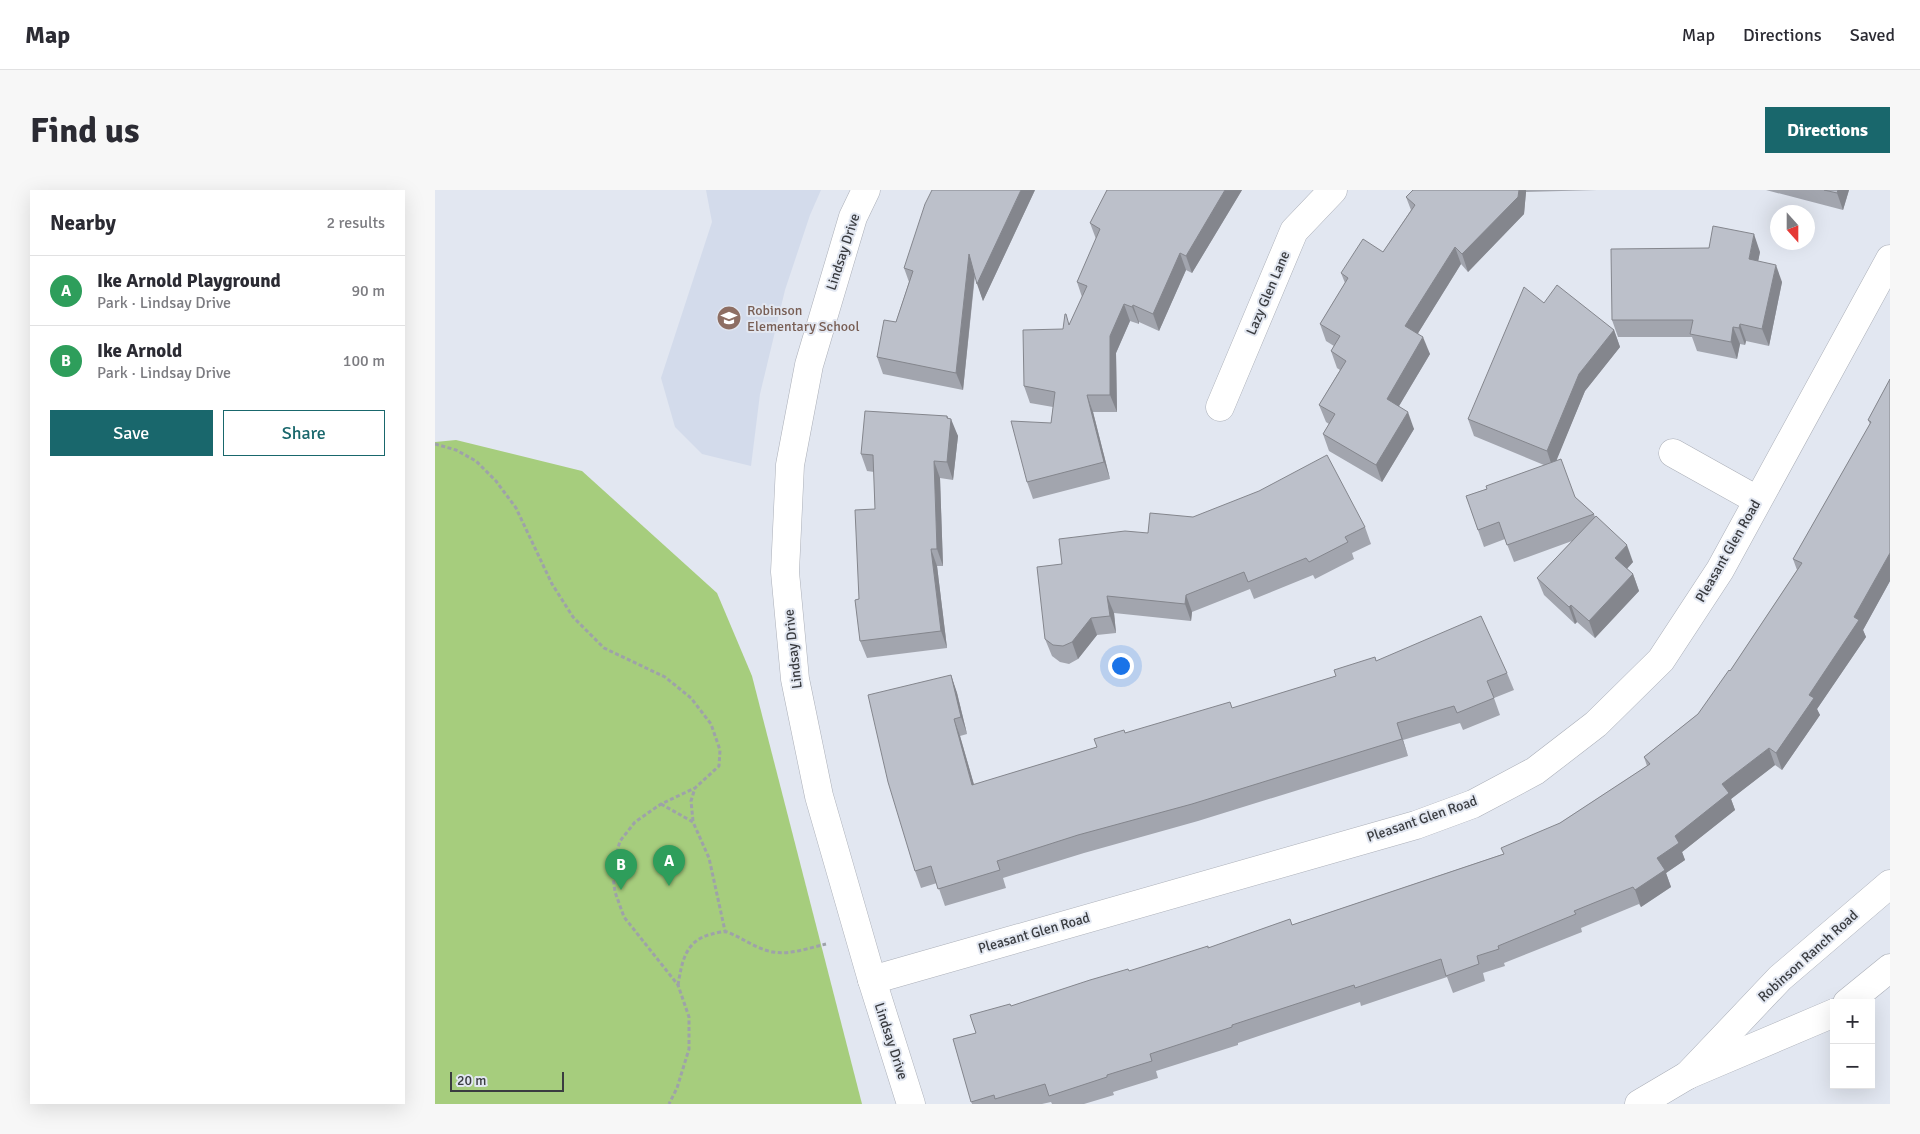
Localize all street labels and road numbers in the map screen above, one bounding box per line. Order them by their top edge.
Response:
street label: Lindsay Drive [823,211,863,293]
street label: Lazy Glen Lane [1243,248,1293,338]
street label: Pleasant Glen Road [1692,497,1764,605]
street label: Lindsay Drive [780,608,806,690]
street label: Pleasant Glen Road [1365,792,1479,846]
street label: Robinson Ranch Road [1754,907,1862,1005]
street label: Pleasant Glen Road [976,909,1092,957]
street label: Lindsay Drive [871,1000,911,1082]

